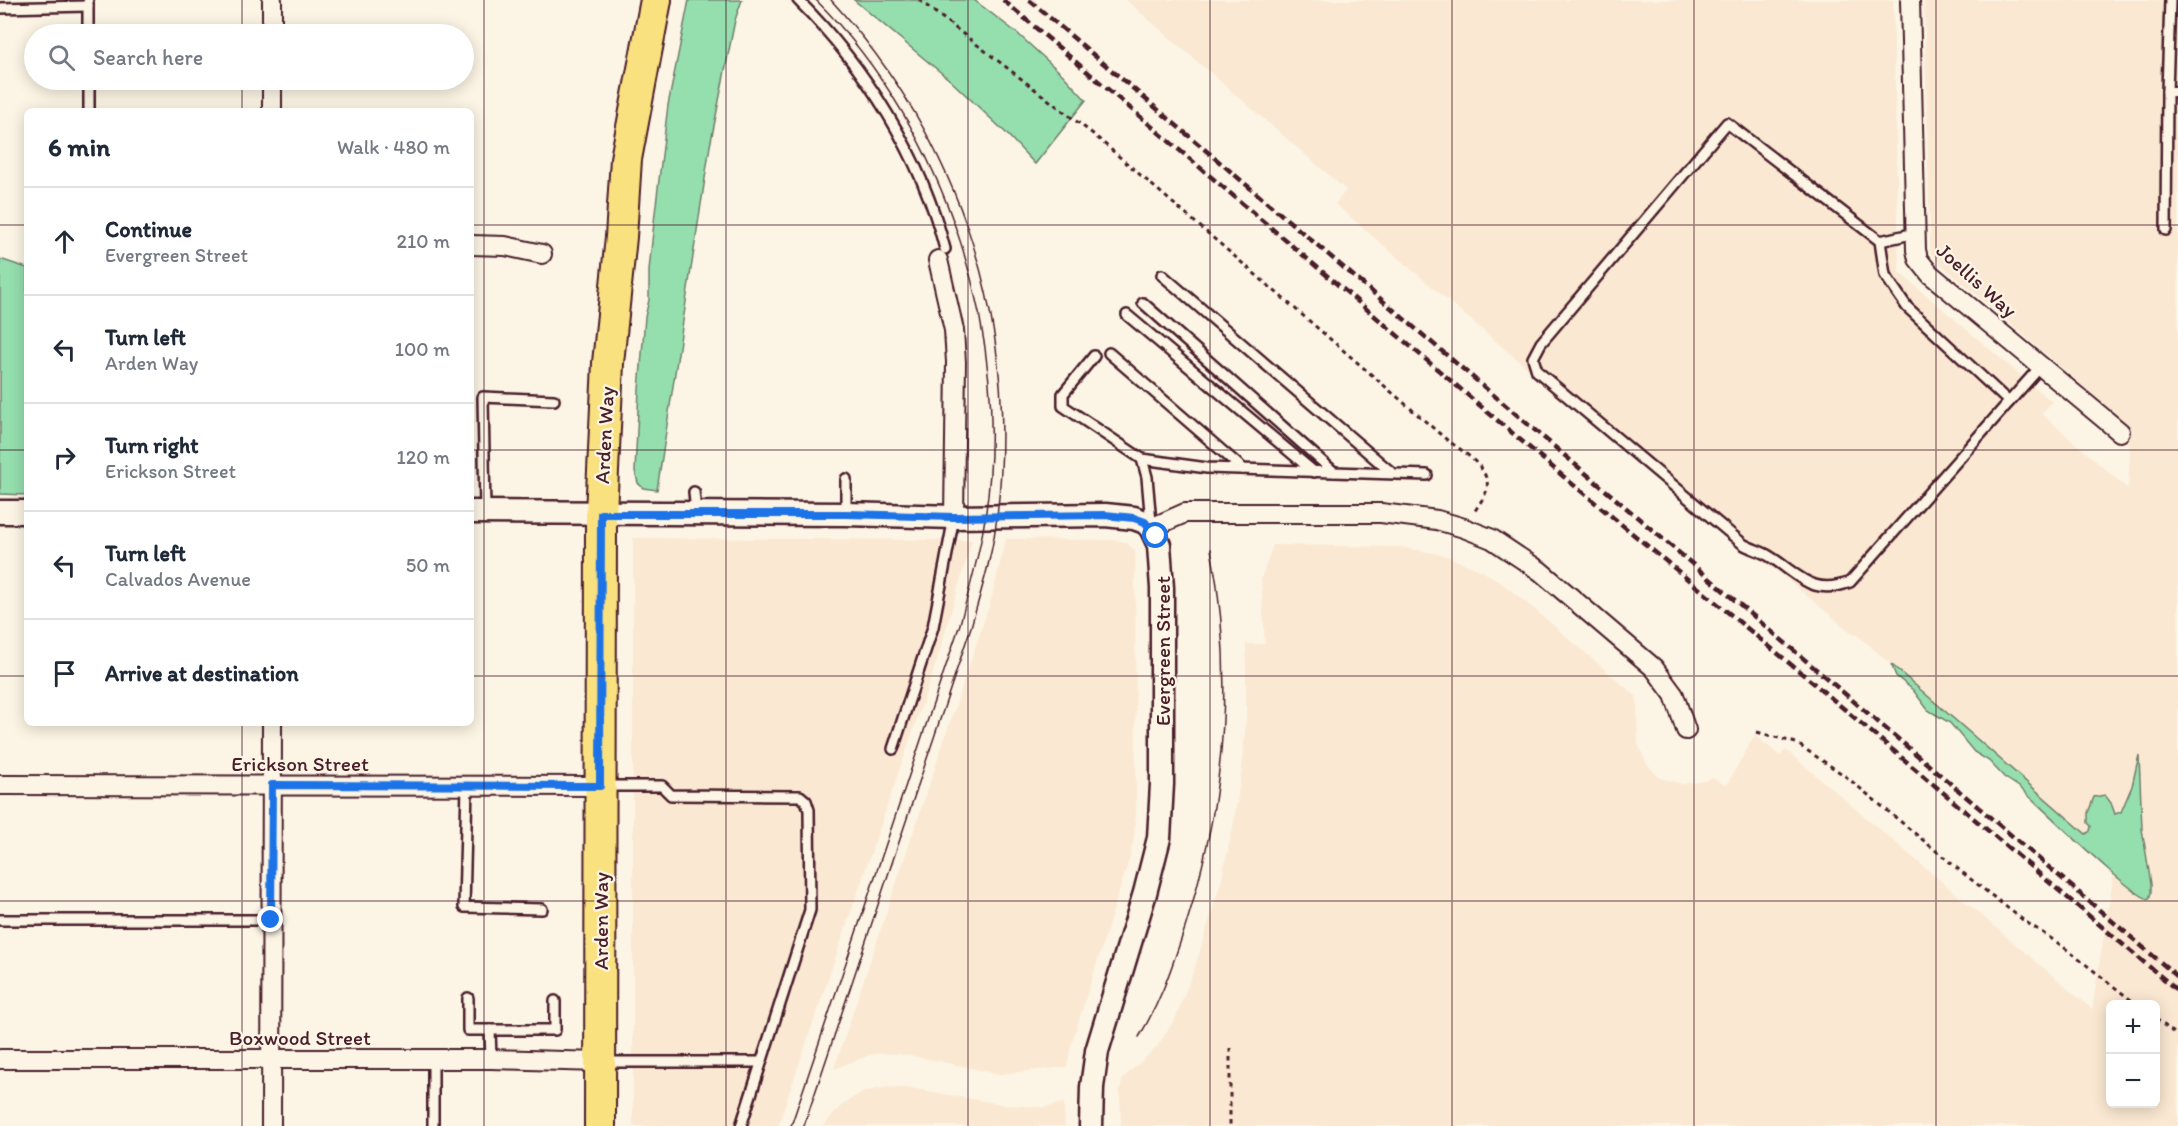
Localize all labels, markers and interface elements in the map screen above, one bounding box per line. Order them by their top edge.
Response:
search box [24,24,474,90]
icon: search [45,41,78,74]
text: Search here [93,44,203,71]
text: 6 min [48,131,110,163]
text: Walk · 480 m [337,135,450,159]
text: Continue [105,216,192,243]
icon: ahead [48,225,81,258]
text: 210 m [397,229,450,253]
street label: Joellis Way [1932,237,2023,323]
text: Evergreen Street [105,243,248,267]
text: Turn left [105,324,186,351]
icon: left [48,333,81,366]
text: 100 m [395,337,450,361]
text: Arden Way [105,351,198,375]
street label: Arden Way [589,385,619,484]
text: Turn right [105,432,199,459]
icon: right [48,441,81,474]
text: 120 m [397,445,450,469]
text: Erickson Street [105,459,236,483]
route start [1142,522,1168,548]
text: Turn left [105,540,186,567]
icon: left [48,549,81,582]
text: 50 m [406,553,450,577]
text: Calvados Avenue [105,567,251,591]
street label: Evergreen Street [1150,576,1175,726]
icon: arrive [48,657,81,690]
text: Arrive at destination [105,660,299,687]
street label: Erickson Street [231,751,369,776]
street label: Arden Way [588,872,613,970]
route end [257,906,283,932]
map controls [2106,1000,2160,1108]
button: + [2106,1000,2160,1054]
street label: Boxwood Street [229,1025,371,1050]
button: − [2106,1054,2160,1108]

